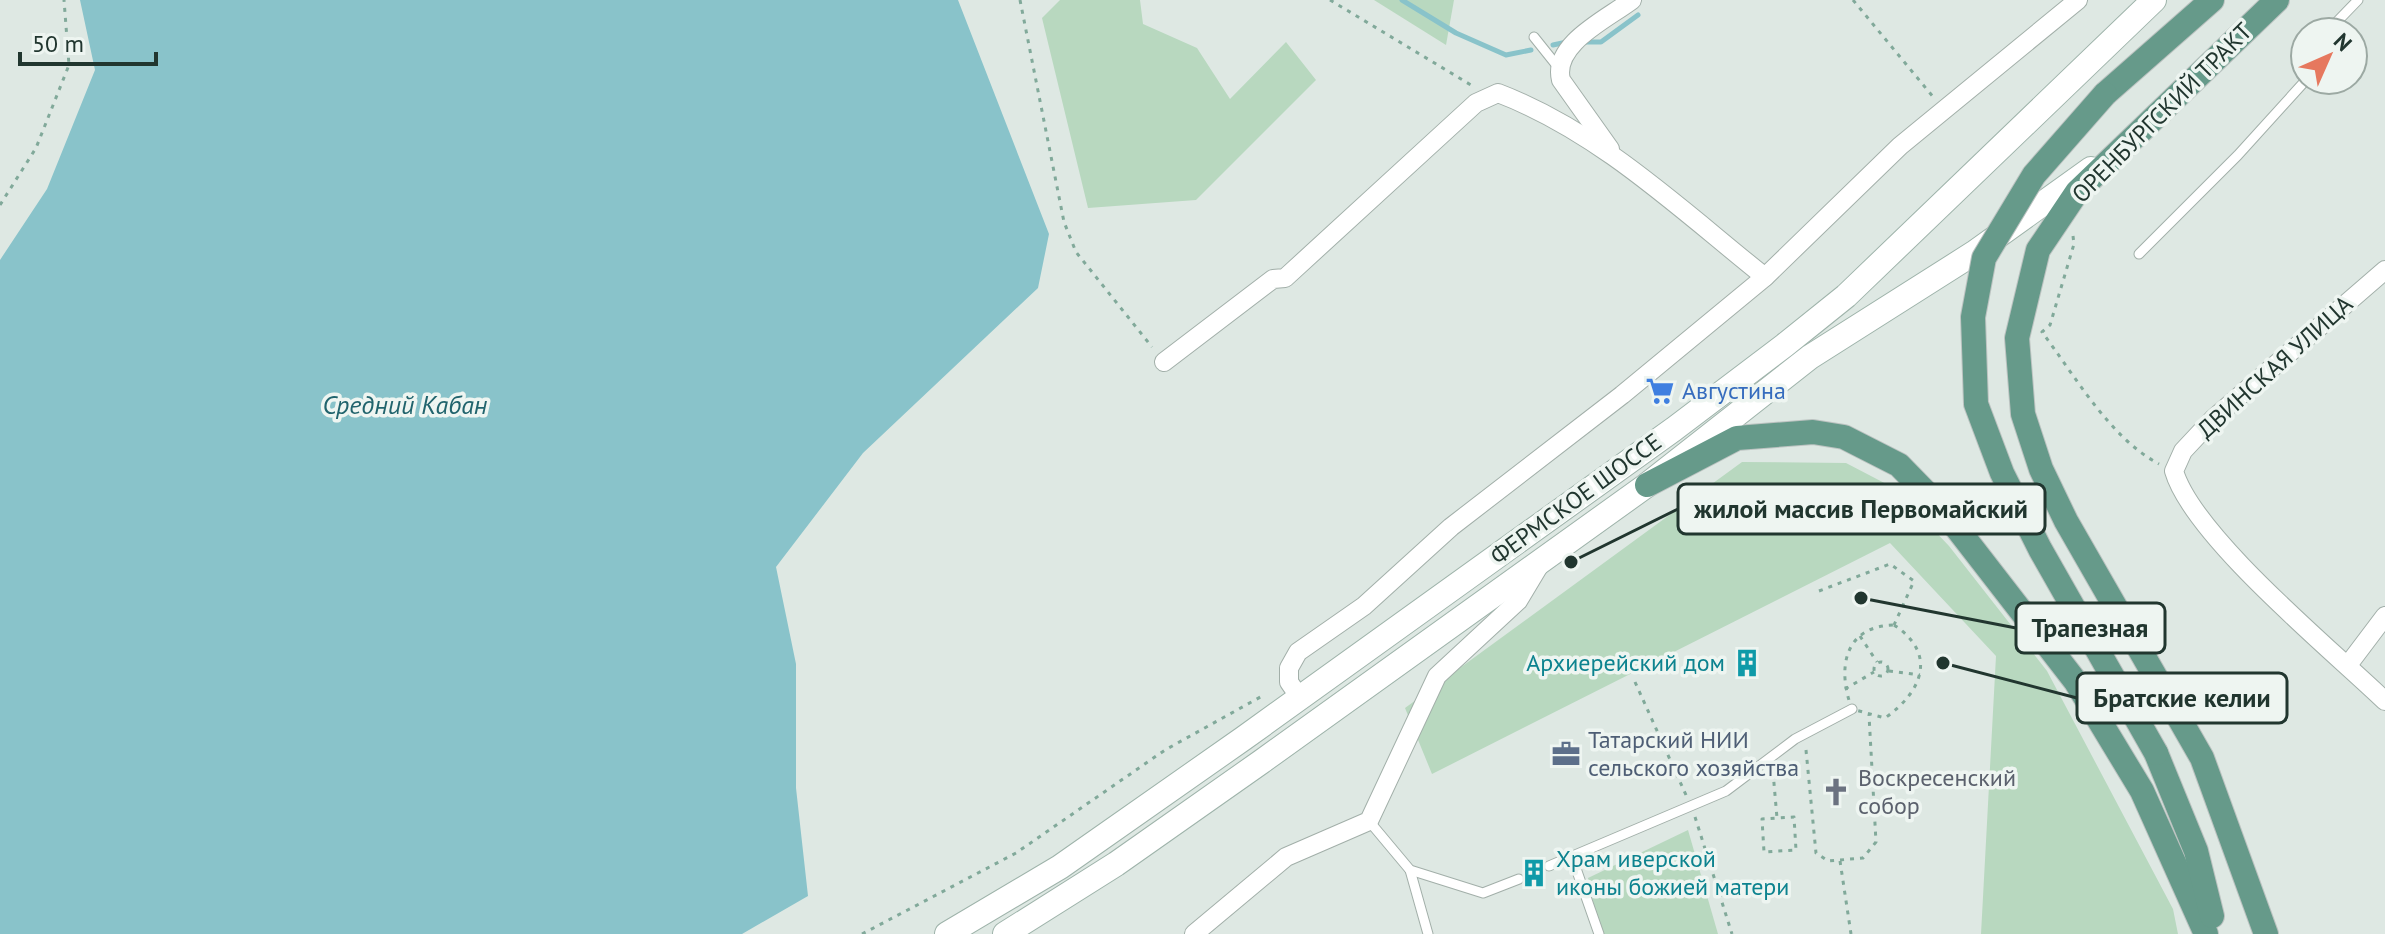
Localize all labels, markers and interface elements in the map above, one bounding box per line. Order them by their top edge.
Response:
scale bar [20,16,156,66]
street label: ОРЕНБУРГСКИЙ ТРАКТ [2065,16,2258,209]
north arrow [2289,16,2369,96]
text: N [2328,27,2358,57]
text: 50 m [32,28,84,59]
street label: ДВИНСКАЯ УЛИЦА [2190,289,2359,445]
place label: Августина [1682,375,1786,406]
supermarket icon: Августина [1645,376,1675,406]
water label: Средний Кабан [323,388,488,421]
street label: ФЕРМСКОЕ ШОССЕ [1484,426,1668,571]
callout: жилой массив Первомайский [1678,484,2045,534]
text: жилой массив Первомайский [1693,492,2028,525]
callout: Трапезная [2016,603,2165,653]
text: Трапезная [2032,611,2148,644]
place label: Архиерейский дом [1526,647,1725,678]
building icon: Архиерейский дом [1732,648,1762,678]
callout: Братские келии [2077,673,2287,723]
text: Братские келии [2093,681,2271,714]
place label: Татарский НИИ сельского хозяйства [1588,724,1799,783]
office icon: Татарский НИИ сельского хозяйства [1551,739,1581,769]
place label: Воскресенский собор [1858,762,2016,821]
church icon: Воскресенский собор [1821,777,1851,807]
place label: Храм иверской иконы божией матери [1556,843,1789,902]
building icon: Храм иверской иконы божией матери [1519,858,1549,888]

